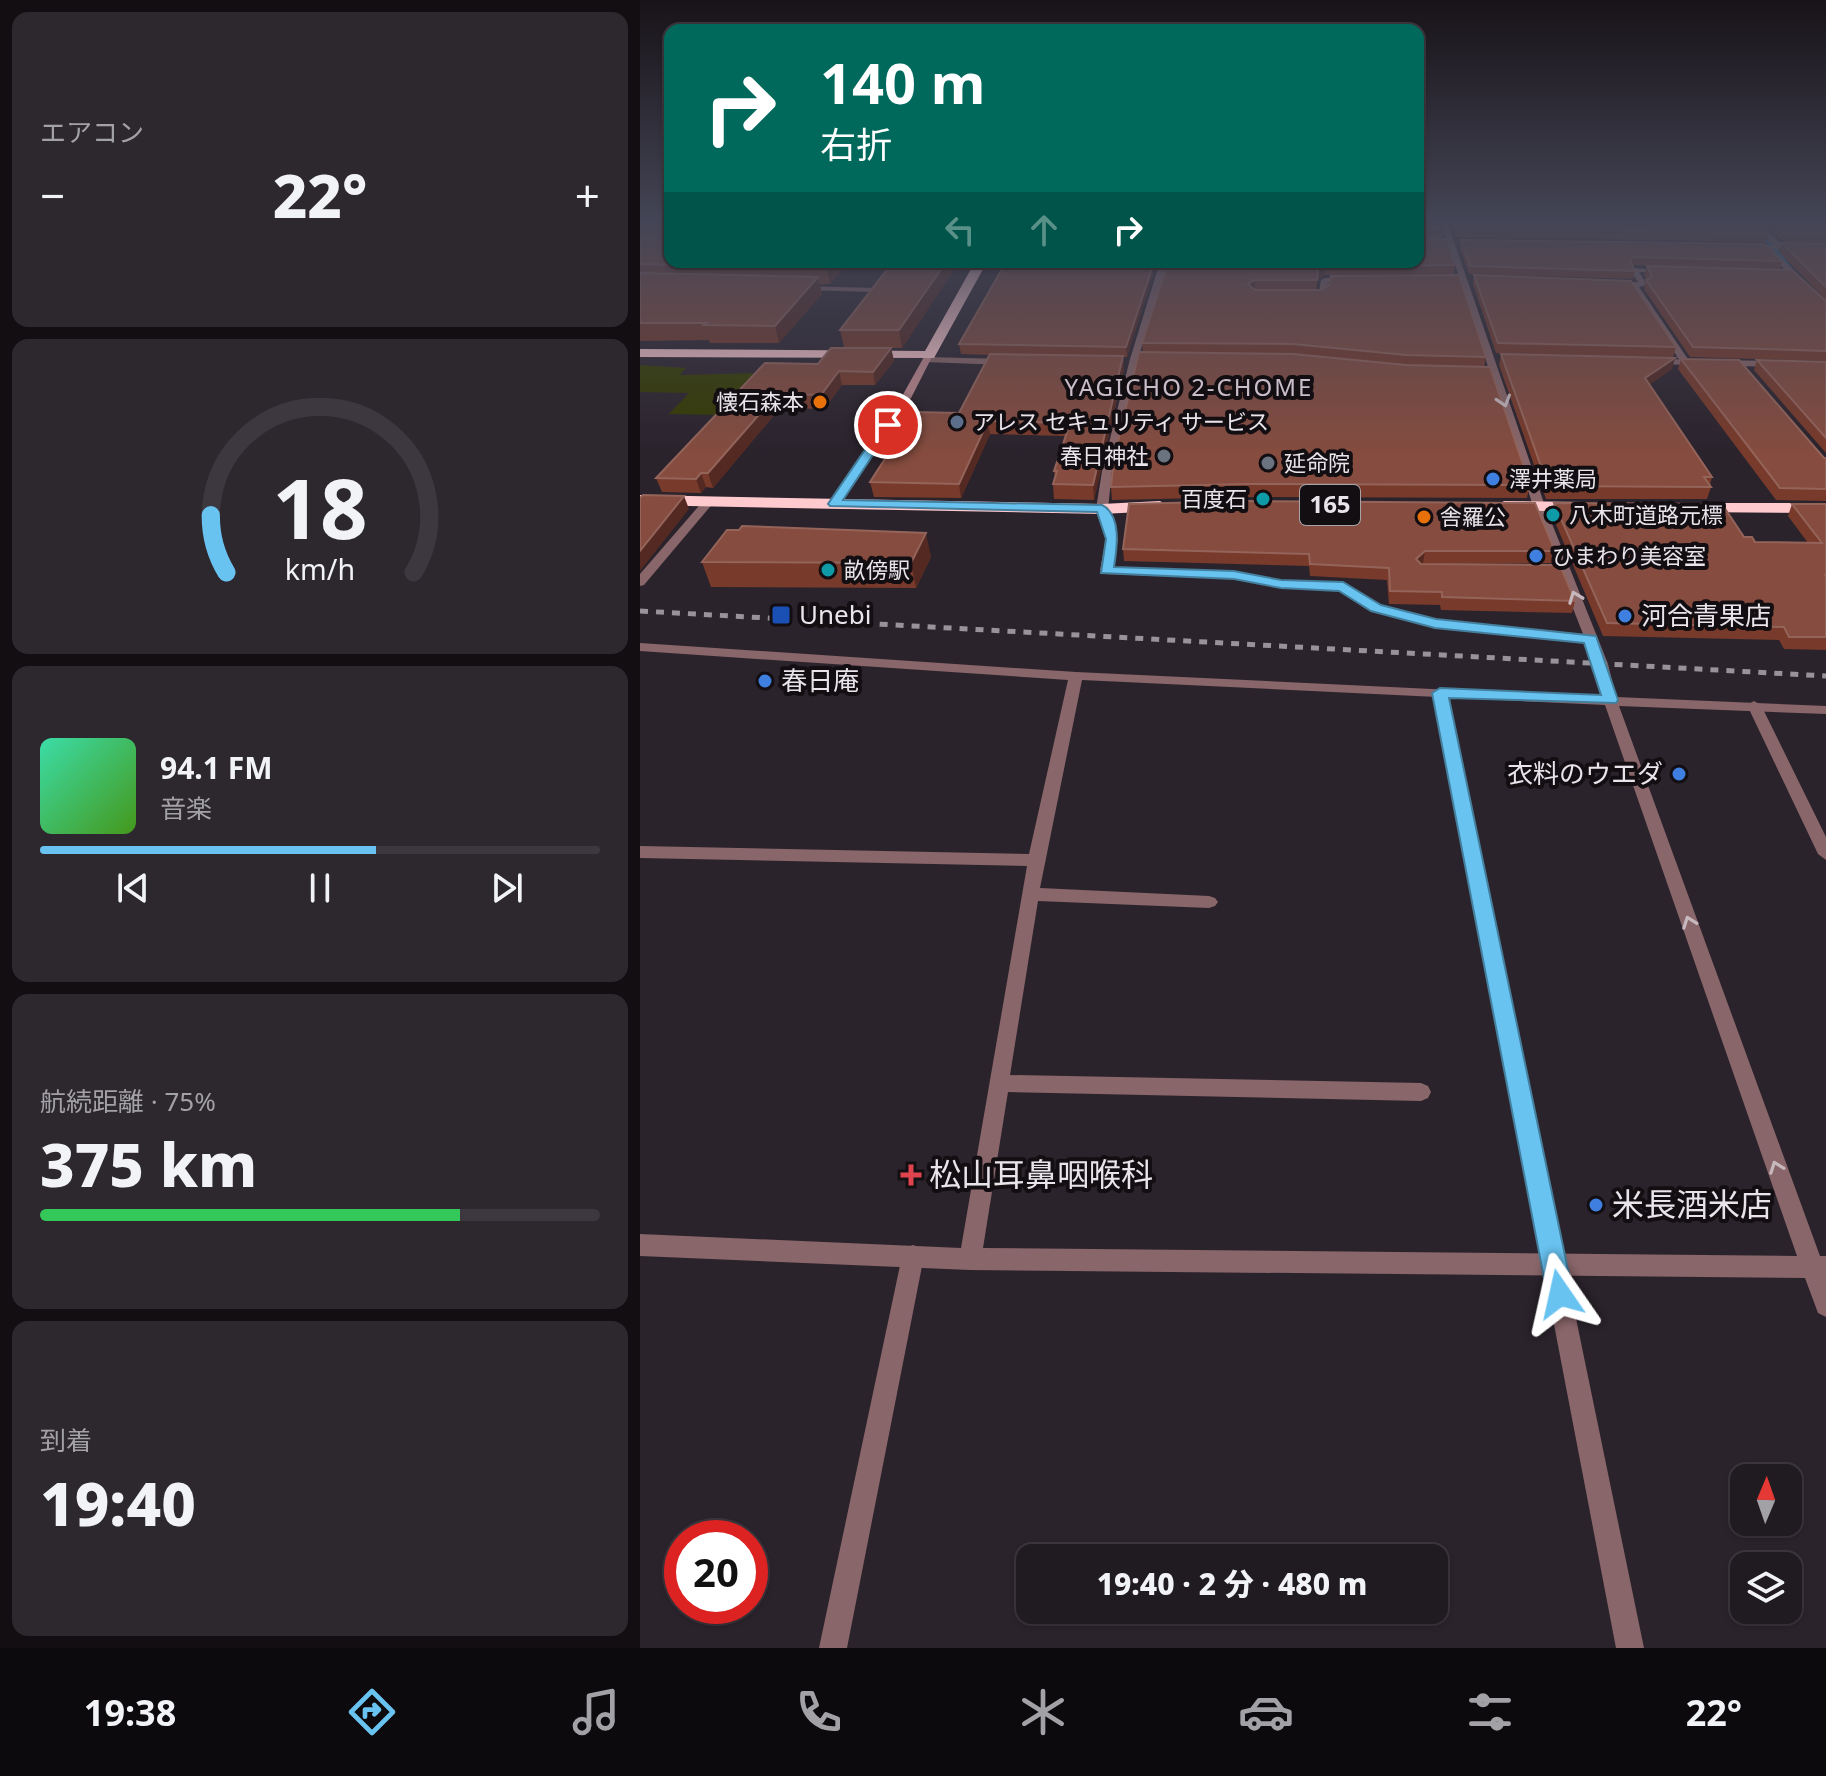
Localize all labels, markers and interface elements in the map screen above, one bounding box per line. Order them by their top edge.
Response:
text: 140 m [820,44,985,120]
icon: right [688,56,792,160]
text: エアコン [40,114,144,150]
text: 右折 [820,120,892,169]
text: 22° [273,154,367,236]
text: − [40,165,65,225]
text: + [575,165,600,225]
icon: left [938,208,982,252]
icon: ahead [1022,208,1066,252]
icon: right [1106,208,1150,252]
district label: YAGICHO 2-CHOME [1065,370,1313,403]
place label: 懐石森本 [716,386,804,416]
pin [854,391,922,459]
marker: 懐石森本 [811,393,829,411]
one-way arrow [1495,393,1511,407]
icon: arrive [866,403,910,447]
place label: アレス セキュリティ サービス [973,406,1269,436]
marker: アレス セキュリティ サービス [948,413,966,431]
place label: 春日神社 [1060,440,1148,470]
marker: 春日神社 [1155,447,1173,465]
place label: 延命院 [1284,447,1350,477]
text: 18 [272,449,368,562]
marker: 延命院 [1259,454,1277,472]
place label: 澤井薬局 [1509,463,1597,493]
marker: 澤井薬局 [1484,470,1502,488]
place label: 百度石 [1181,483,1247,513]
road number: 165 [1300,485,1360,525]
marker: 百度石 [1254,490,1272,508]
place label: 八木町道路元標 [1569,499,1723,529]
place label: 舎羅公 [1440,501,1506,531]
marker: 八木町道路元標 [1544,506,1562,524]
marker: 舎羅公 [1415,508,1433,526]
place label: ひまわり美容室 [1552,540,1706,570]
marker: ひまわり美容室 [1527,547,1545,565]
text: km/h [285,549,355,588]
place label: 畝傍駅 [844,554,910,584]
marker: 畝傍駅 [819,561,837,579]
one-way arrow [1568,591,1585,605]
place label: Unebi [799,596,871,632]
place label: 河合青果店 [1641,597,1771,633]
marker: Unebi [770,604,792,626]
marker: 河合青果店 [1616,607,1634,625]
place label: 春日庵 [781,662,859,698]
marker: 春日庵 [756,672,774,690]
text: 94.1 FM [160,747,272,788]
place label: 衣料のウエダ [1507,755,1663,791]
marker: 衣料のウエダ [1670,765,1688,783]
text: 音楽 [160,790,212,826]
icon: previous [111,866,155,910]
icon: pause [298,866,342,910]
icon: next [485,866,529,910]
one-way arrow [1682,915,1699,929]
text: 航続距離 · 75% [40,1083,216,1119]
text: 375 km [40,1123,257,1205]
place label: 松山耳鼻咽喉科 [929,1152,1153,1195]
one-way arrow [1769,1160,1786,1174]
marker: 松山耳鼻咽喉科 [900,1164,922,1186]
place label: 米長酒米店 [1612,1182,1772,1225]
marker: 米長酒米店 [1587,1196,1605,1214]
position arrow [1518,1252,1602,1336]
text: 到着 [40,1422,92,1458]
text: 19:40 [40,1462,196,1544]
north arrow [1730,1464,1802,1536]
map controls [1730,1464,1802,1624]
speed limit sign: 20 [664,1520,768,1624]
button: layers [1730,1552,1802,1624]
text: 19:40 · 2 分 · 480 m [1097,1563,1367,1604]
icon: directions [344,1684,400,1740]
icon: music [568,1684,624,1740]
icon: phone [791,1684,847,1740]
icon: climate [1015,1684,1071,1740]
icon: car [1238,1684,1294,1740]
icon: filters [1462,1684,1518,1740]
text: 19:38 [84,1688,176,1737]
text: 22° [1686,1688,1742,1737]

